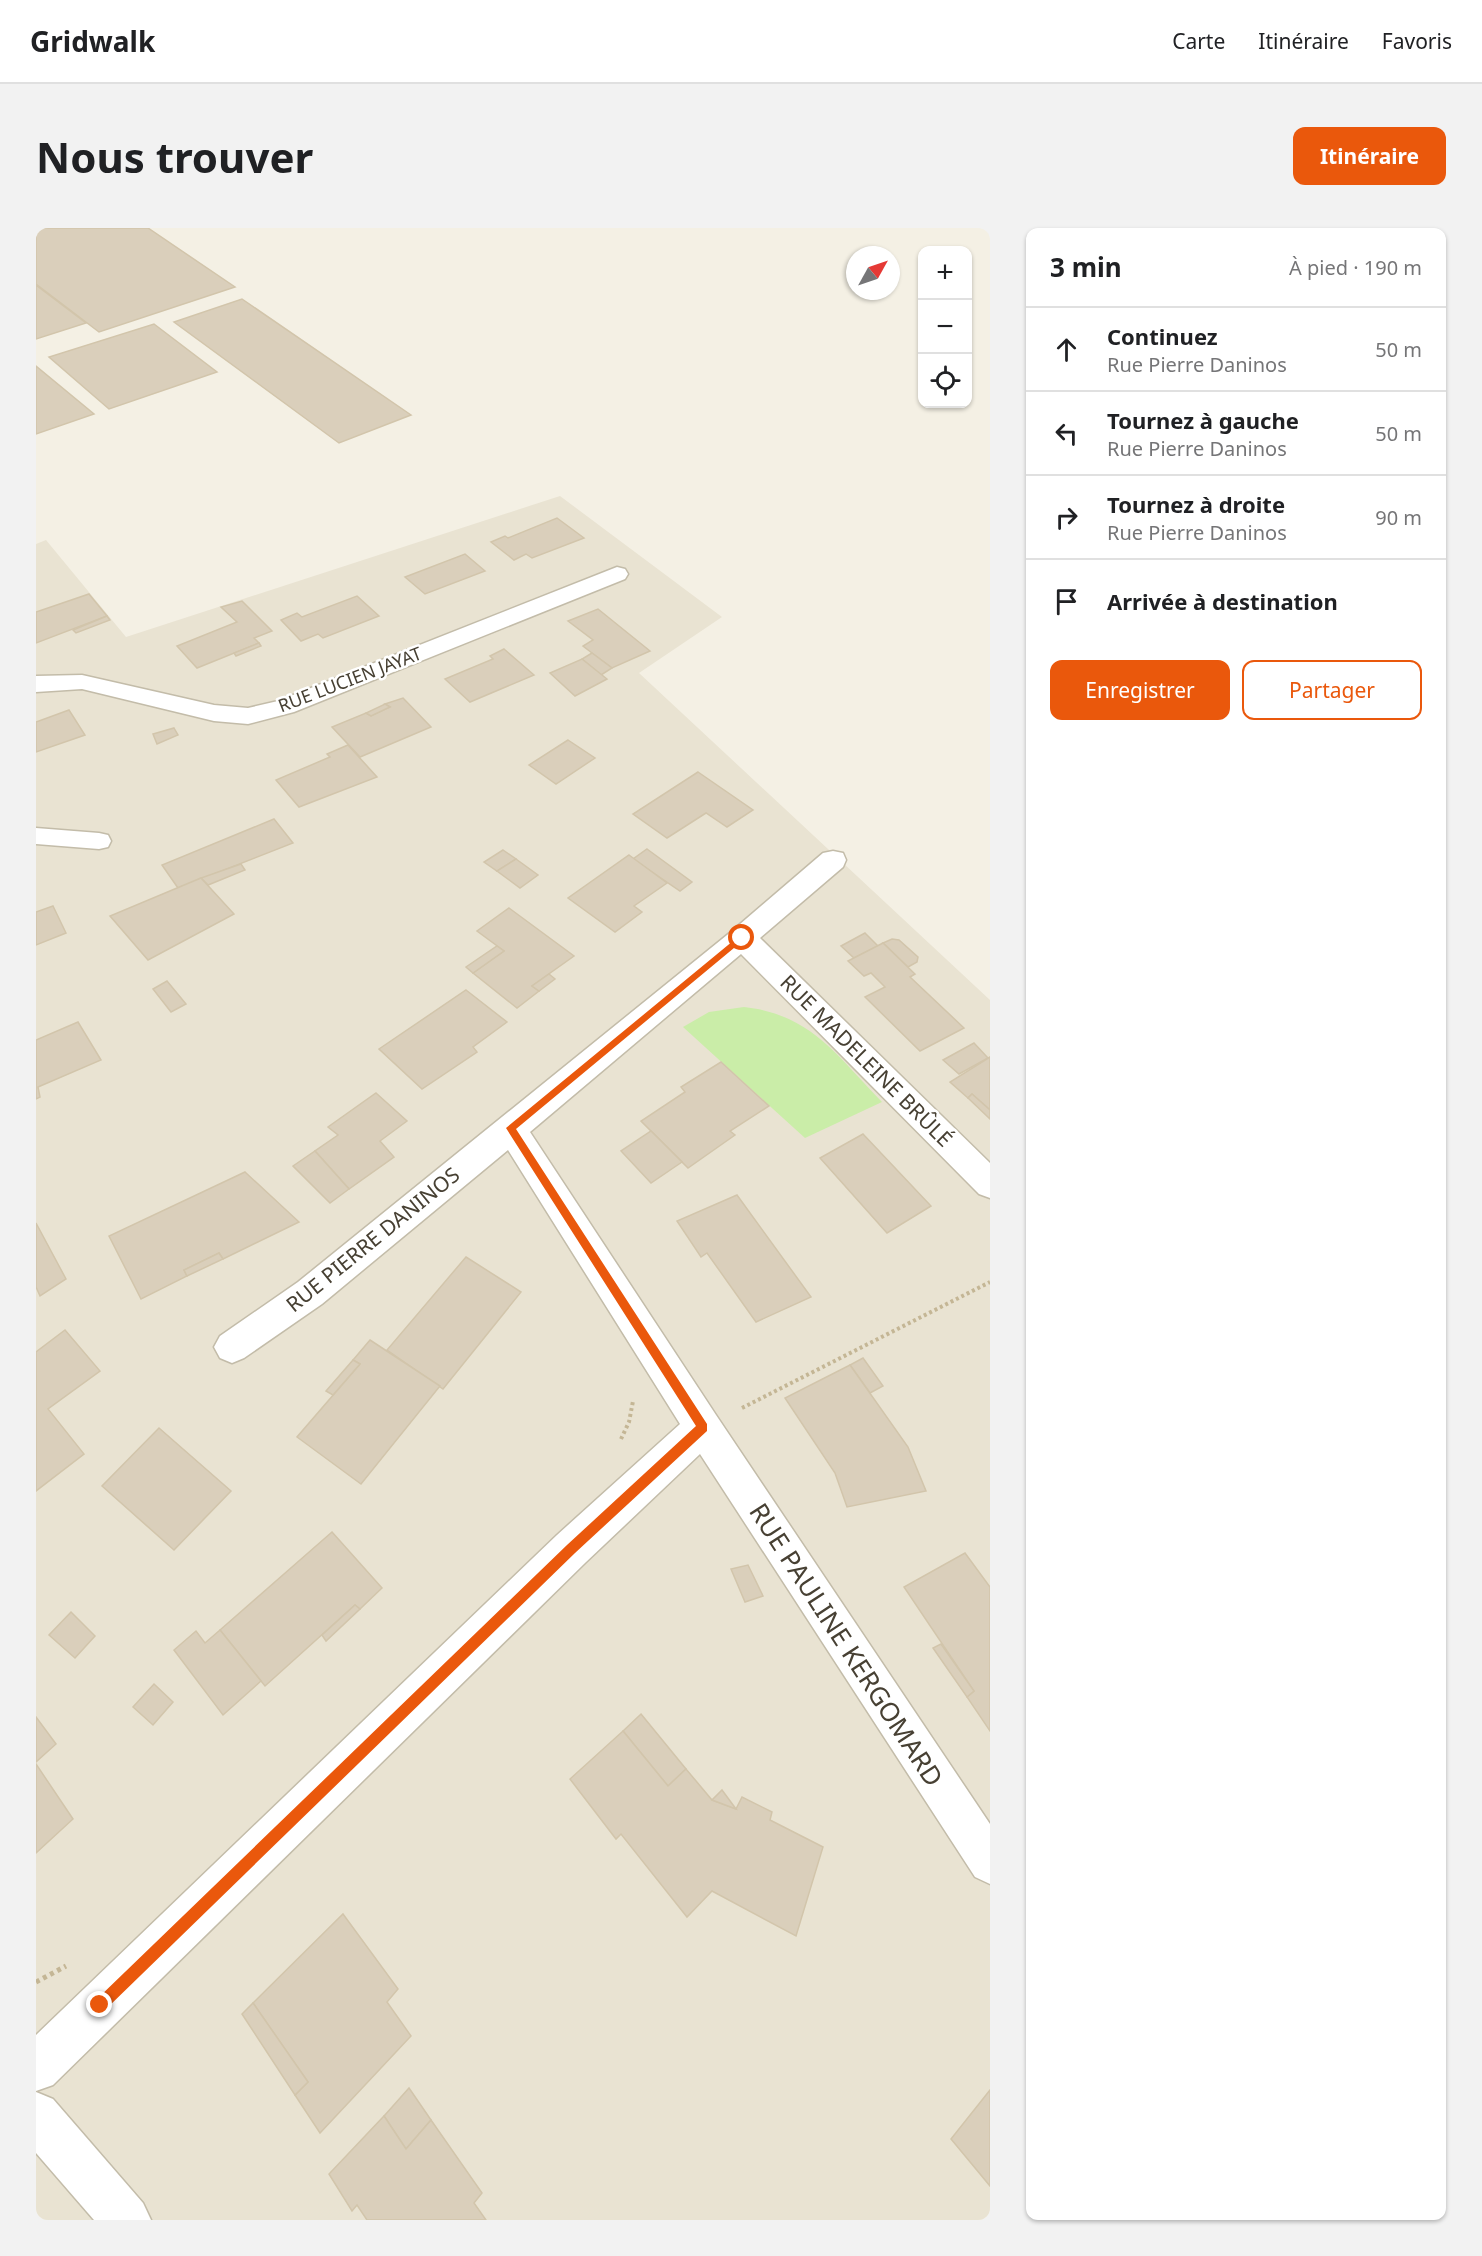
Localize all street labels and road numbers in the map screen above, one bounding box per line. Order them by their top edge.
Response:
street label: RUE LUCIEN JAYAT [274,641,425,718]
street label: RUE MADELEINE BRÛLÉ [775,968,959,1152]
street label: RUE PIERRE DANINOS [280,1160,465,1318]
street label: RUE PAULINE KERGOMARD [742,1496,952,1793]

